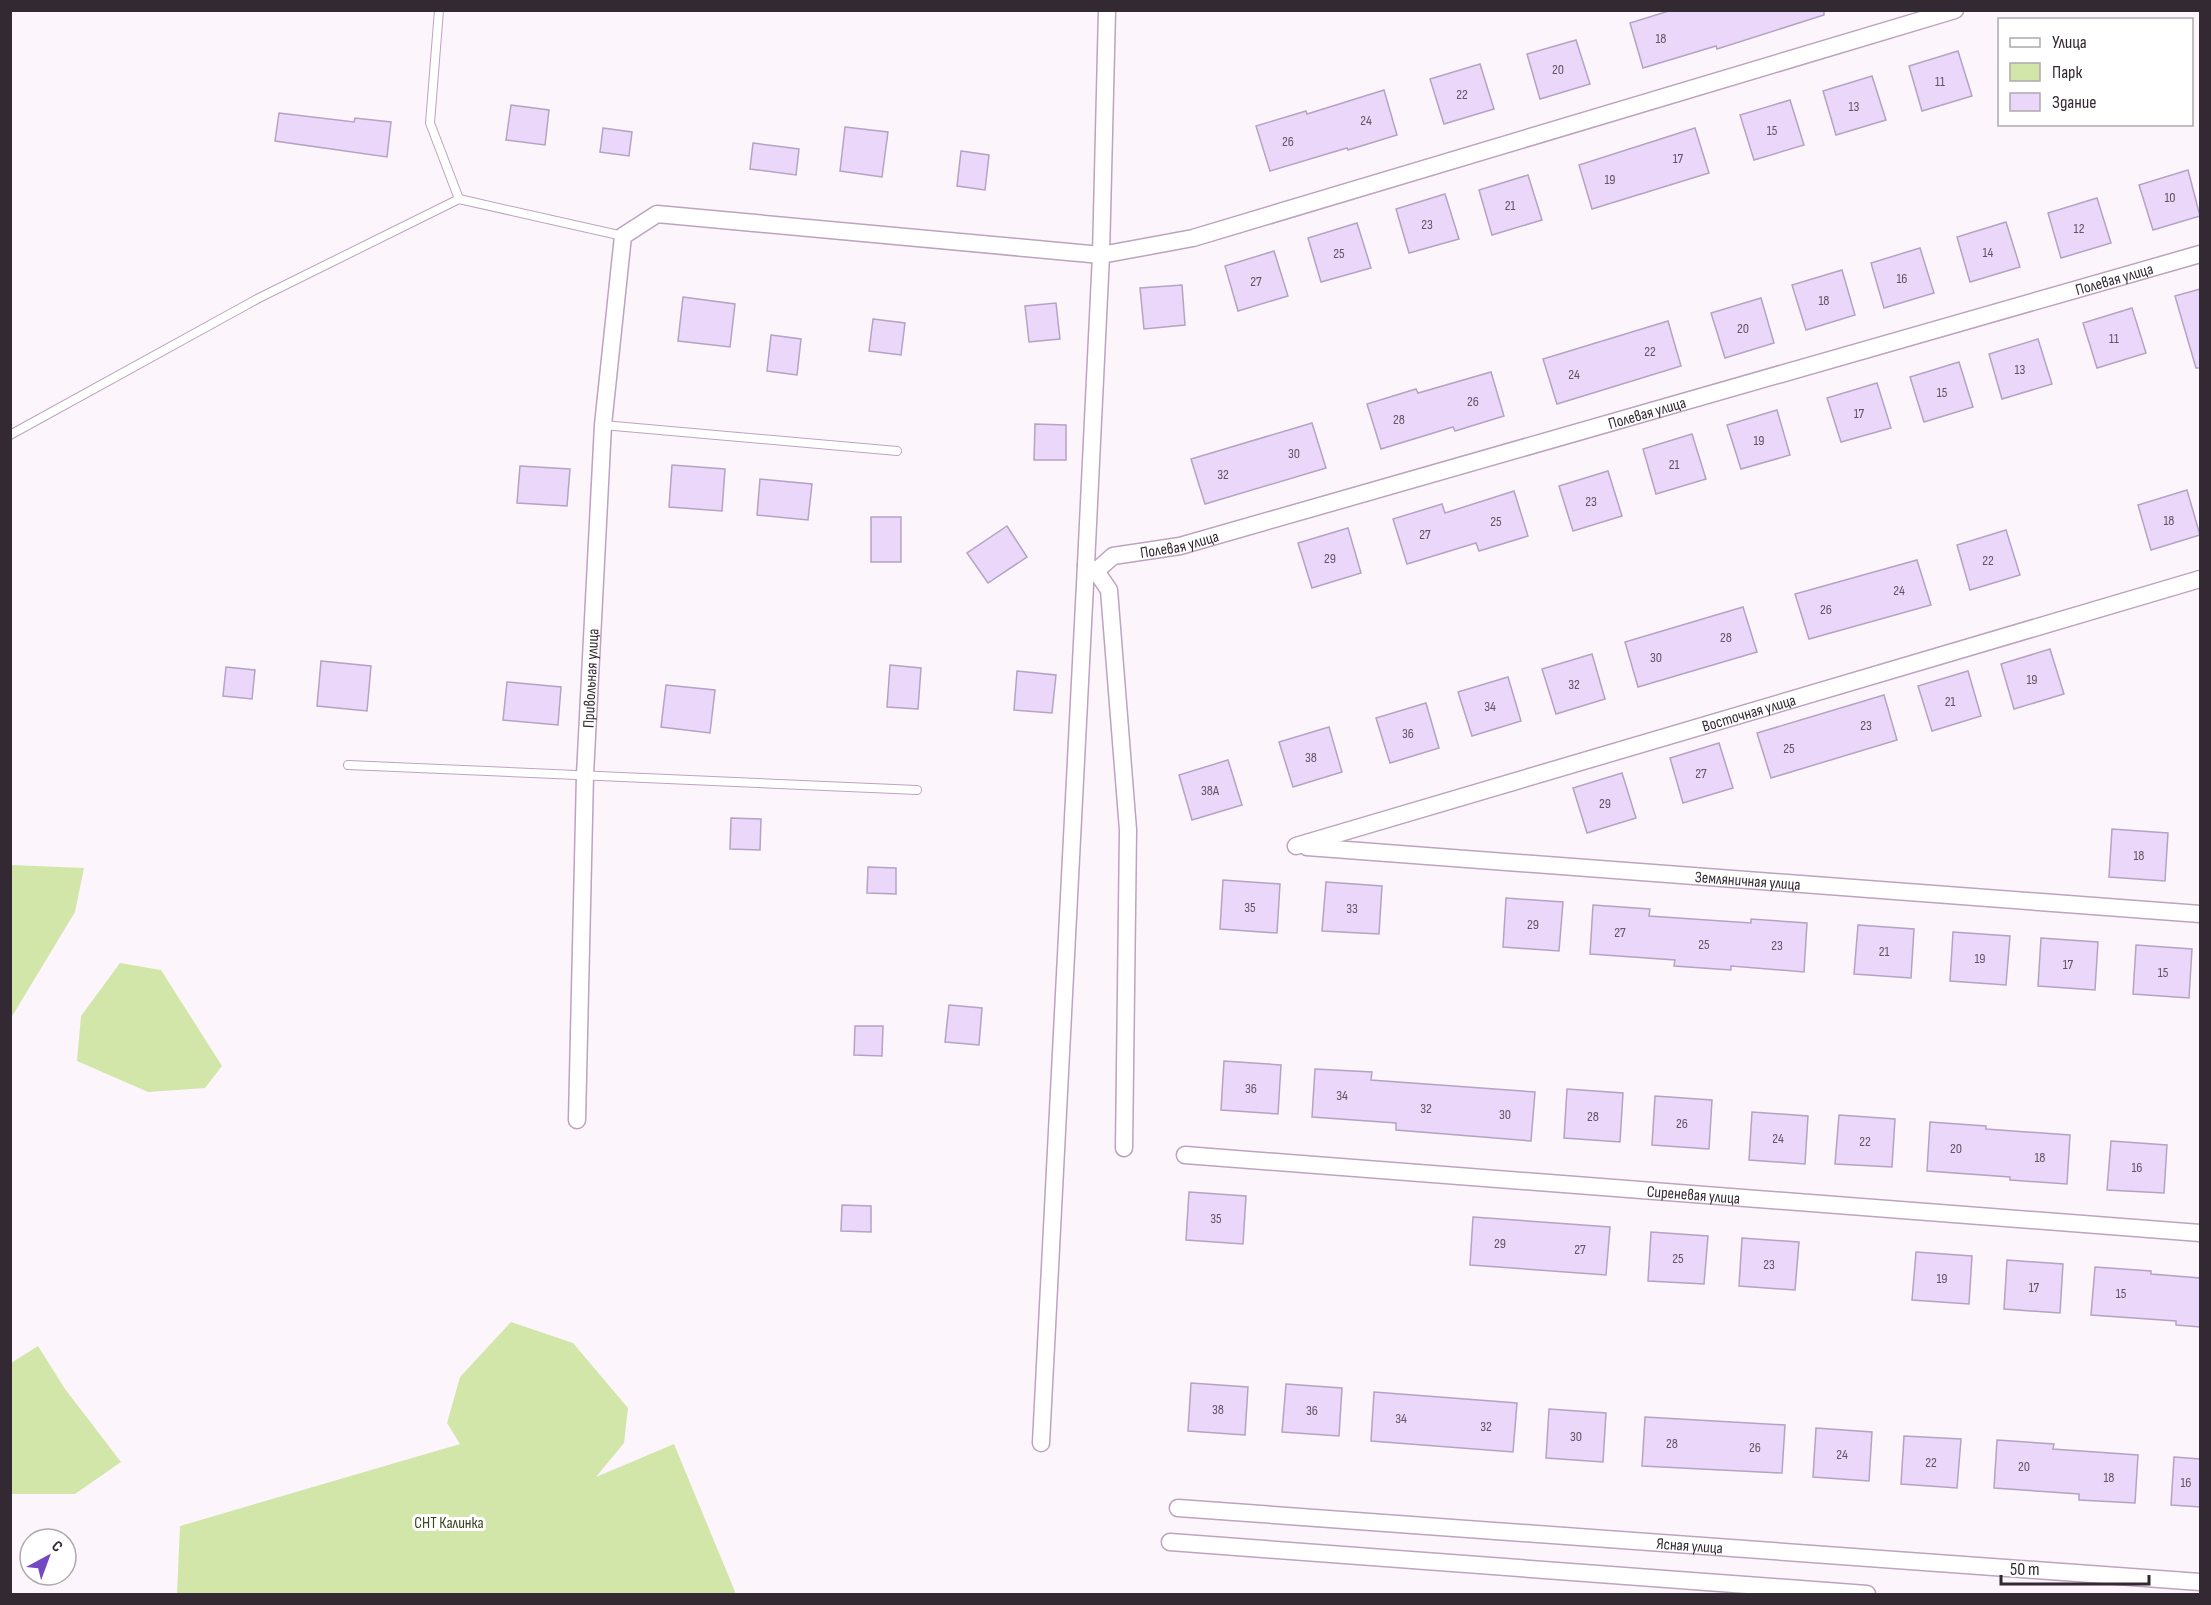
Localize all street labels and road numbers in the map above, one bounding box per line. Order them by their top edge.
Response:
street label: Полевая улица [2074,260,2155,300]
street label: Полевая улица [1606,394,1688,434]
street label: Полевая улица [1139,527,1221,563]
street label: Привольная улица [579,628,604,728]
street label: Восточная улица [1700,691,1798,737]
street label: Земляничная улица [1694,868,1801,895]
street label: Сиреневая улица [1646,1183,1741,1209]
street label: Ясная улица [1656,1535,1723,1558]

